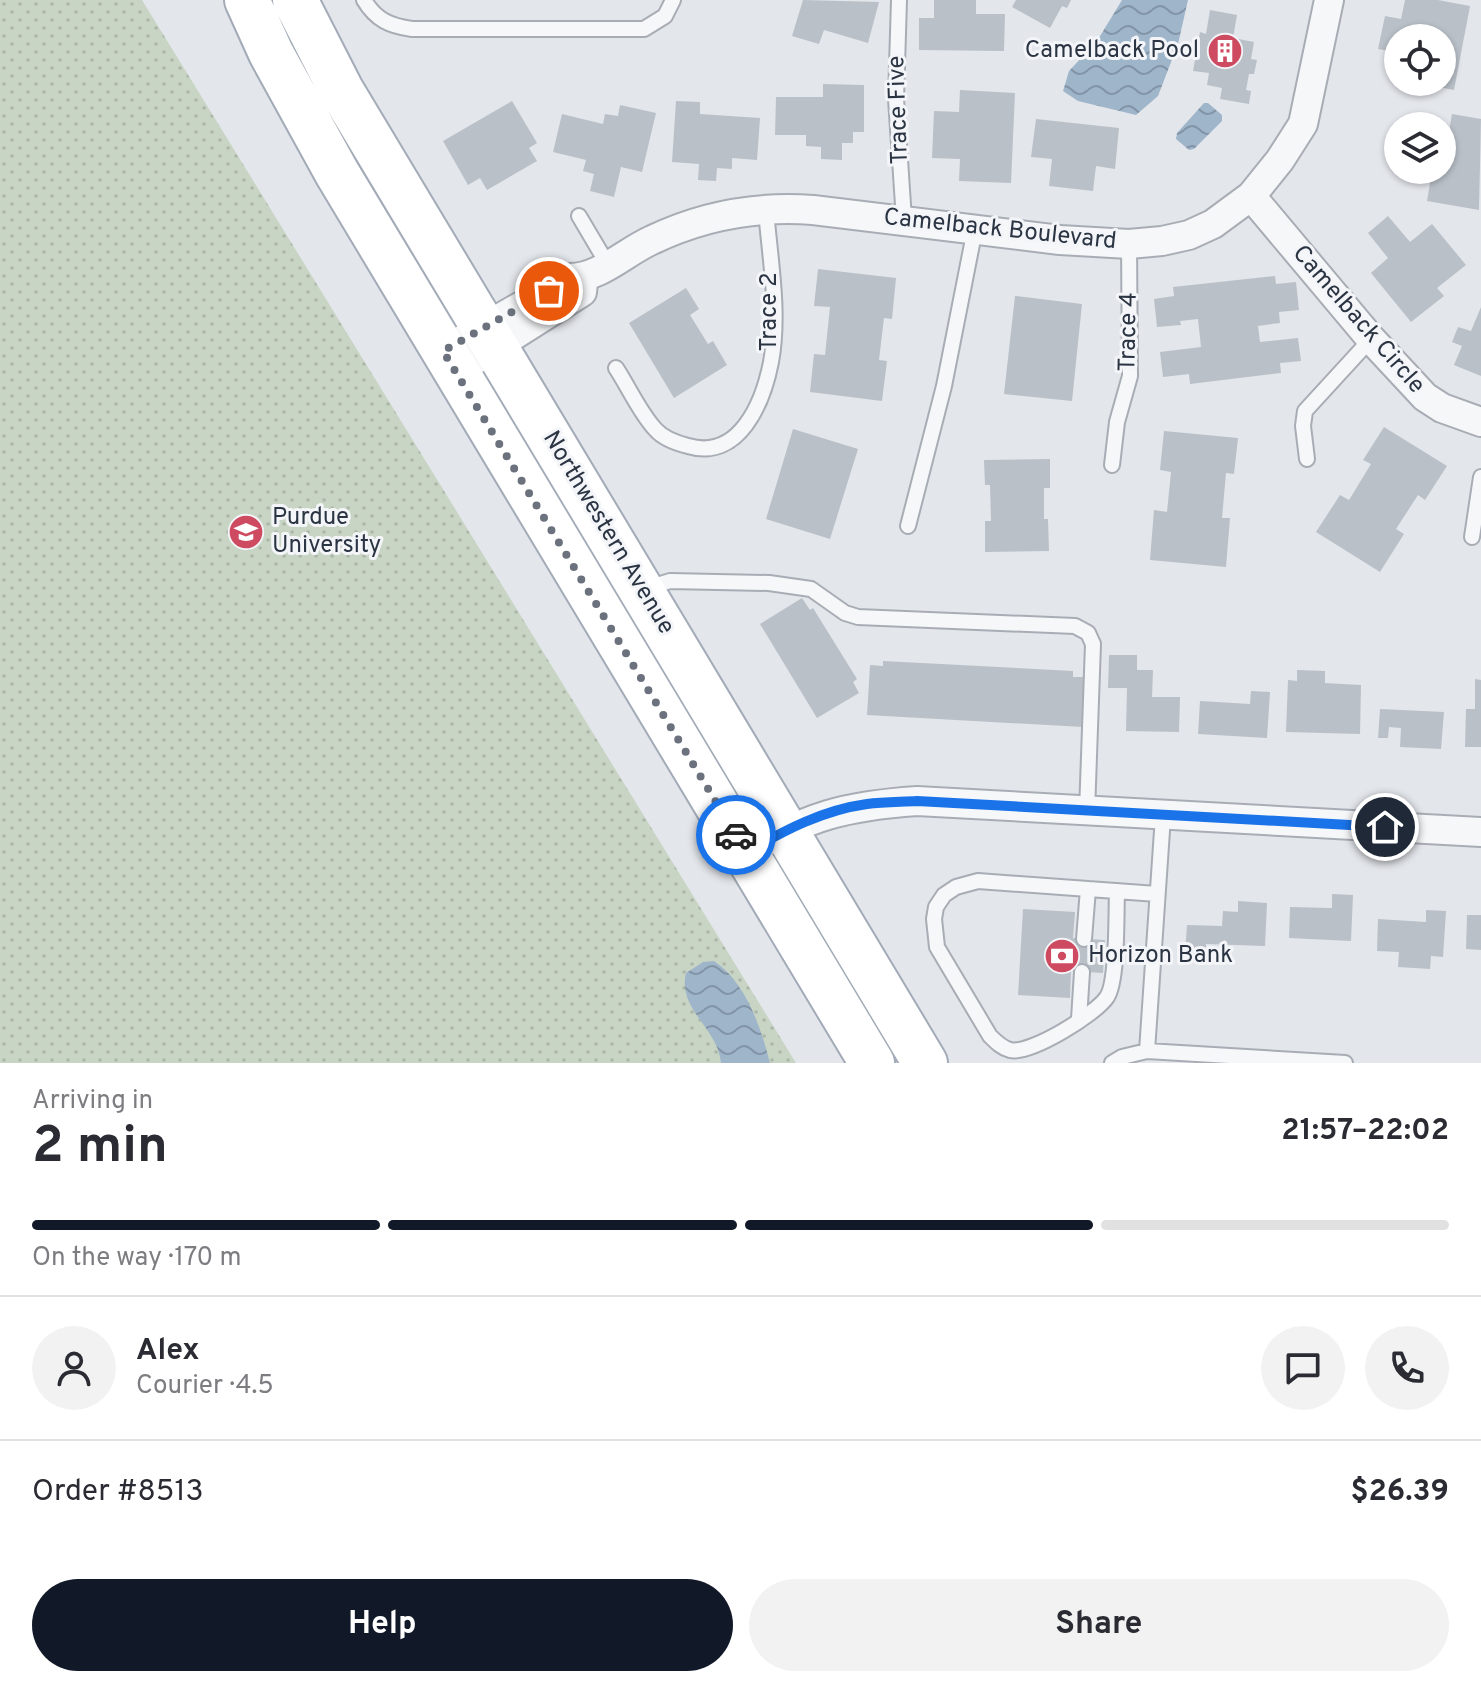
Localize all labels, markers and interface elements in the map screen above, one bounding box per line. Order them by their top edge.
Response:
map controls [1384,24,1456,184]
button: locate [1384,24,1456,96]
building icon: Camelback Pool [1206,32,1244,70]
place label: Camelback Pool [1025,36,1199,66]
street label: Trace Five [882,55,916,165]
button: layers [1384,112,1456,184]
street label: Camelback Boulevard [882,203,1118,257]
street label: Camelback Circle [1285,240,1431,400]
pin [515,257,583,325]
icon: bag [527,269,571,313]
street label: Trace 2 [755,272,785,352]
street label: Trace 4 [1113,292,1145,372]
street label: Northwestern Avenue [535,426,681,640]
place label: Purdue University [272,503,381,561]
school or university icon: Purdue University [227,513,265,551]
pin [1351,793,1419,861]
courier [696,795,776,875]
icon: home [1363,805,1407,849]
icon: car [714,813,758,857]
bank icon: Horizon Bank [1043,937,1081,975]
place label: Horizon Bank [1088,941,1233,971]
text: Arriving in [32,1085,153,1118]
text: 21:57–22:02 [1281,1113,1449,1150]
text: 2 min [32,1115,168,1181]
text: On the way · 170 m [32,1242,241,1275]
button: person [32,1326,116,1410]
button: chat [1261,1326,1345,1410]
button: phone [1365,1326,1449,1410]
text: Alex [136,1333,200,1370]
text: Courier · 4.5 [136,1370,274,1403]
text: Order #8513 [32,1474,204,1511]
text: $26.39 [1350,1474,1449,1511]
button: Help [32,1579,733,1671]
button: Share [749,1579,1449,1671]

